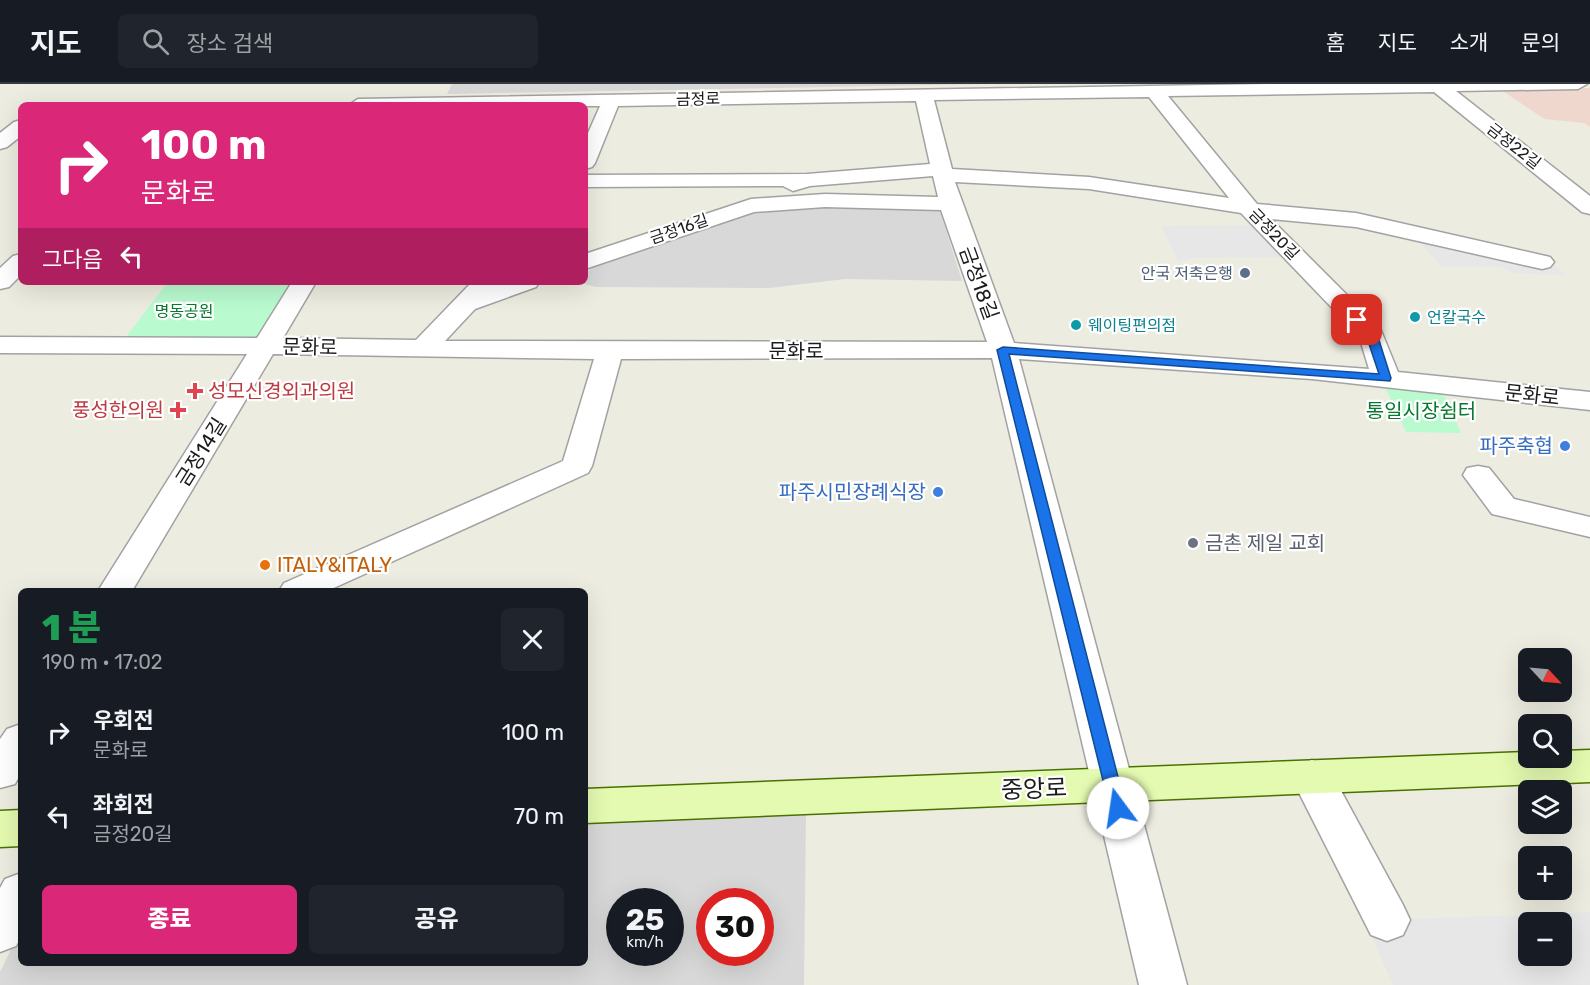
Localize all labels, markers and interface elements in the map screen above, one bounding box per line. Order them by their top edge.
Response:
search box [118,14,538,68]
icon: search [139,25,172,58]
text: 지도 [30,27,82,60]
text: 장소 검색 [187,30,273,57]
text: 홈 [1326,30,1345,55]
text: 지도 [1378,30,1417,55]
text: 소개 [1450,30,1488,55]
text: 문의 [1521,30,1560,55]
street label: 금정로 [676,89,721,109]
street label: 금정22길 [1483,119,1545,173]
text: 100 m [141,120,266,170]
icon: right [42,126,120,204]
text: 문화로 [141,177,216,209]
street label: 금정20길 [1245,204,1303,264]
street label: 금정16길 [647,210,711,248]
icon: left [115,240,148,273]
street label: 금정18길 [955,243,1003,323]
text: 그다음 [42,246,103,273]
place label: 안국 저축은행 [1141,264,1233,283]
marker: 안국 저축은행 [1238,266,1252,280]
pin [1331,294,1382,345]
park label: 명동공원 [155,302,213,321]
icon: arrive [1340,303,1373,336]
place label: 언칼국수 [1427,308,1486,327]
marker: 언칼국수 [1408,310,1422,324]
place label: 웨이팅편의점 [1088,316,1176,335]
marker: 웨이팅편의점 [1069,318,1083,332]
street label: 문화로 [282,335,338,359]
street label: 문화로 [768,339,824,363]
place label: 성모신경외과의원 [208,379,355,403]
street label: 문화로 [1503,380,1561,410]
marker: 성모신경외과의원 [186,382,204,400]
place label: 풍성한의원 [72,398,164,422]
park label: 통일시장쉼터 [1366,399,1476,423]
marker: 풍성한의원 [169,401,187,419]
street label: 금정14길 [171,413,231,491]
place label: 파주축협 [1479,434,1553,458]
marker: 파주축협 [1558,439,1572,453]
place label: 파주시민장례식장 [779,480,926,504]
marker: 파주시민장례식장 [931,485,945,499]
place label: 금촌 제일 교회 [1205,531,1325,555]
marker: 금촌 제일 교회 [1186,536,1200,550]
place label: ITALY&ITALY [277,553,392,577]
marker: ITALY&ITALY [258,558,272,572]
text: 1 분 [42,606,101,649]
button: close [501,608,564,671]
north arrow [1518,648,1572,702]
map controls [1518,648,1572,966]
text: 190 m · 17:02 [42,650,163,674]
text: 우회전 [93,707,154,734]
button: search [1518,714,1572,768]
icon: right [42,716,75,749]
text: 100 m [502,719,564,746]
text: 문화로 [93,738,148,762]
street label: 중앙로 [1000,774,1068,804]
position arrow [1086,776,1150,840]
button: layers [1518,780,1572,834]
text: 좌회전 [93,791,154,818]
icon: left [42,800,75,833]
text: 70 m [514,803,564,830]
text: 금정20길 [93,822,173,846]
button: + [1518,846,1572,900]
button: 종료 [42,885,297,954]
button: 공유 [309,885,564,954]
speed limit sign: 30 [696,888,774,966]
text: 25 [626,902,664,938]
button: − [1518,912,1572,966]
text: km/h [626,933,664,951]

